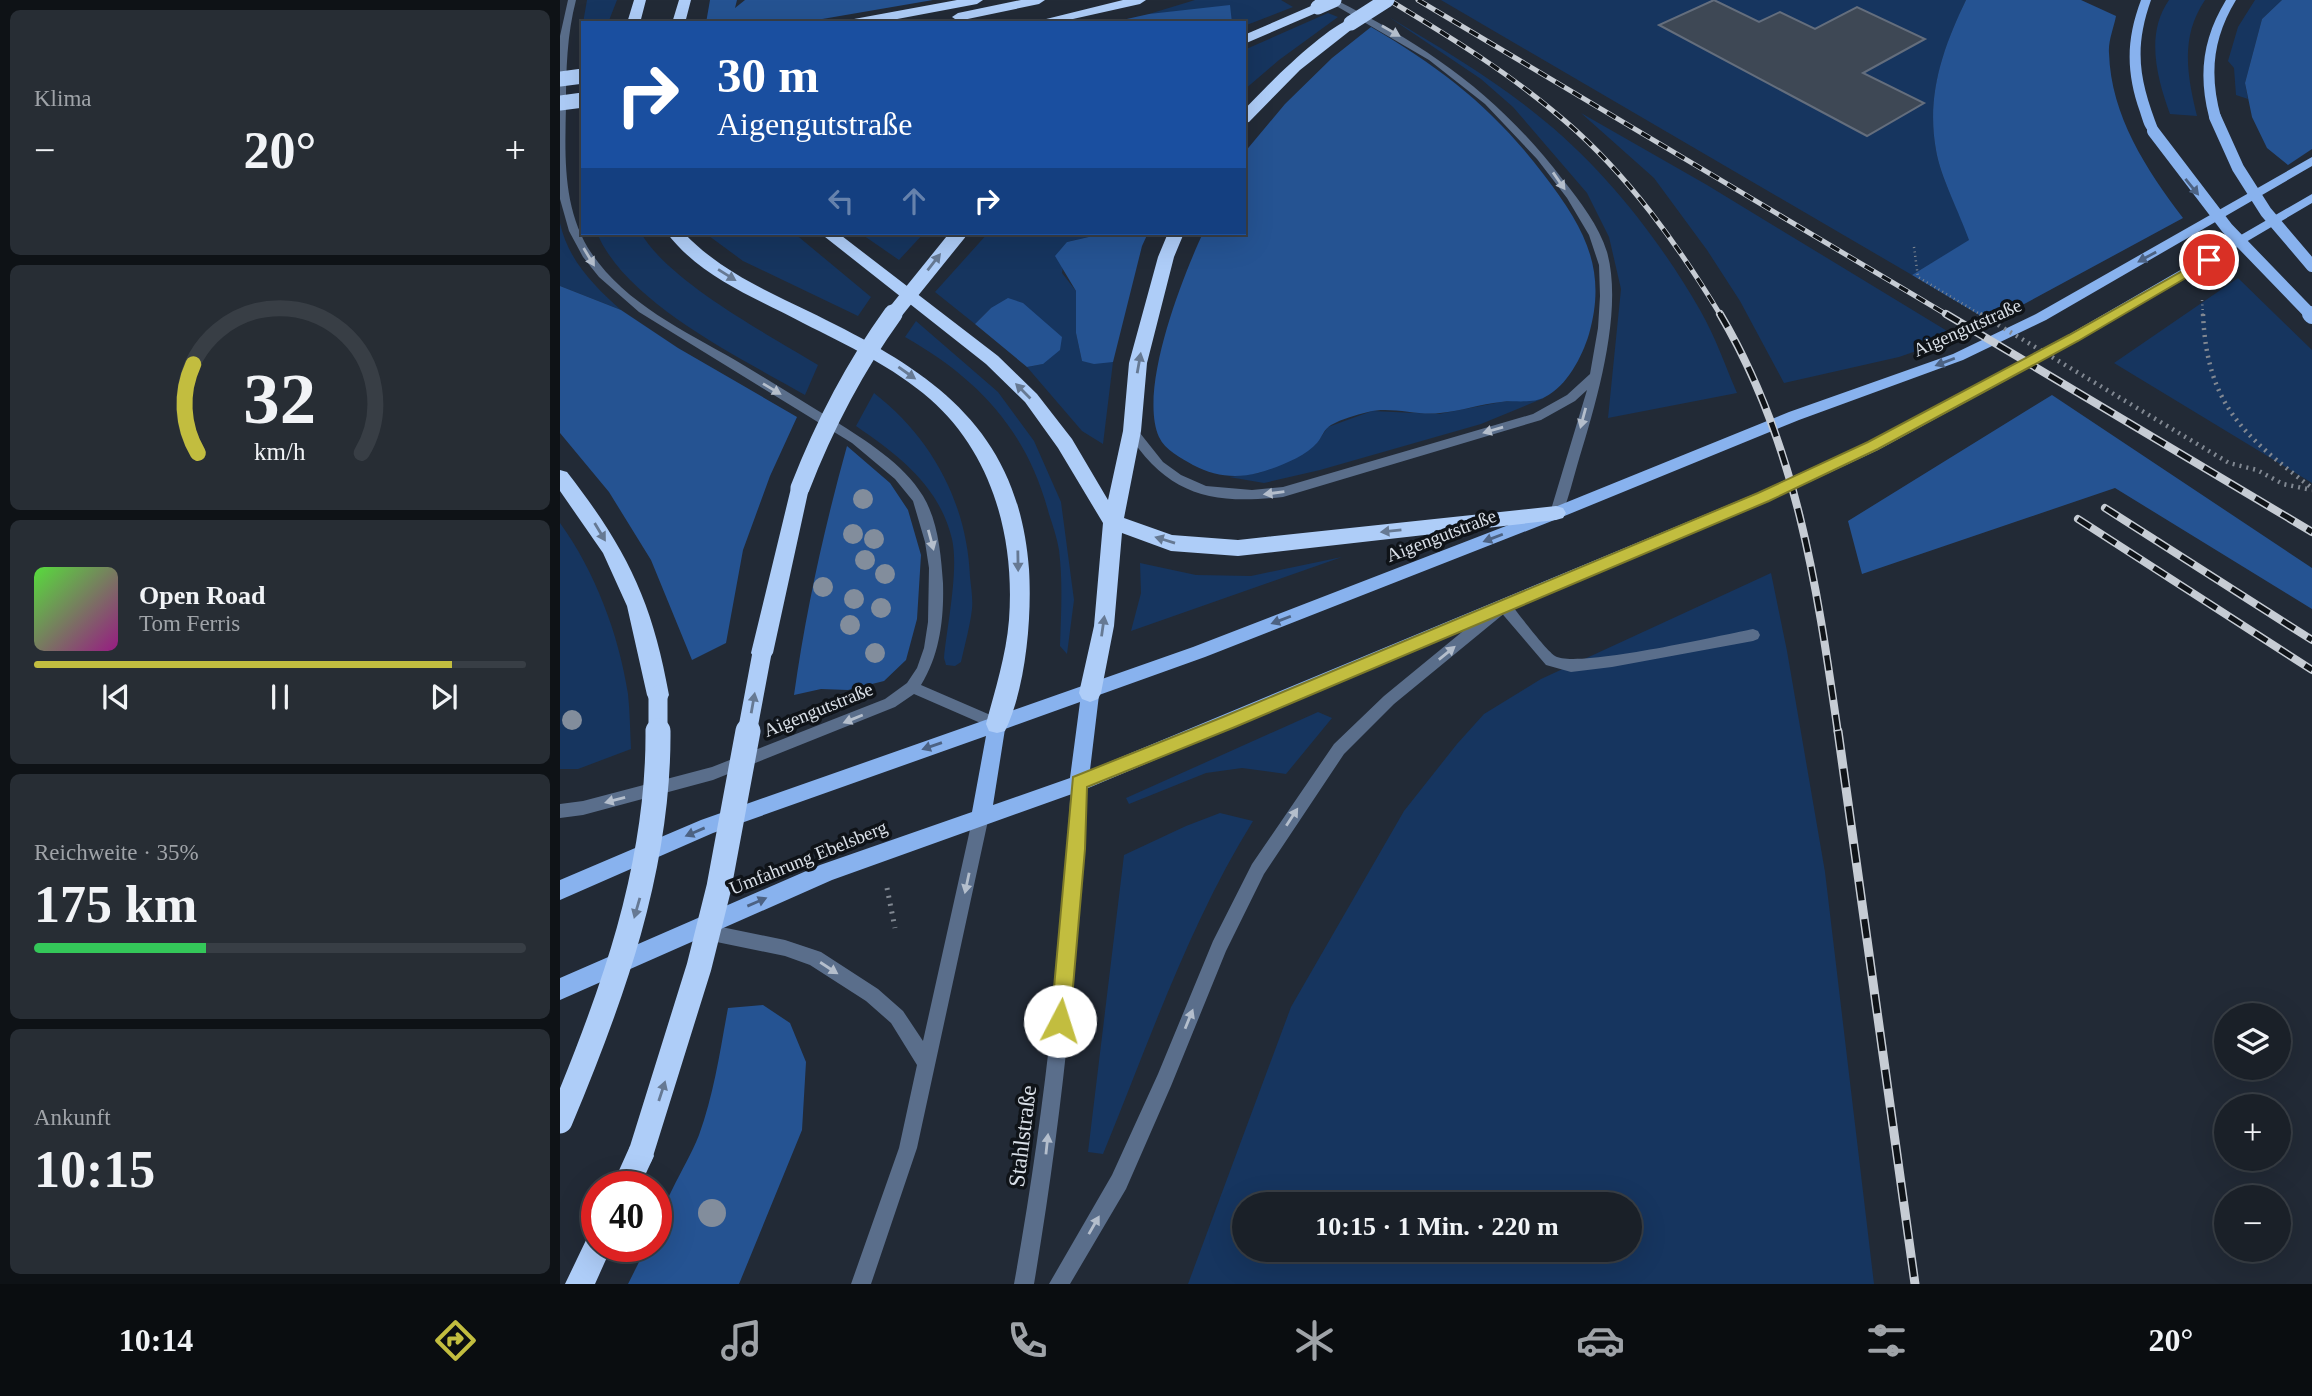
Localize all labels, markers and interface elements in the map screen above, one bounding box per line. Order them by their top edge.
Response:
one-way arrow [1381,25,1400,37]
text: 30 m [717,48,819,103]
icon: right [602,49,693,140]
text: Klima [34,86,92,111]
text: Aigengutstraße [717,106,913,142]
text: 20° [244,122,316,179]
text: − [34,129,55,171]
text: + [505,129,526,171]
one-way arrow [1552,172,1566,190]
one-way arrow [2184,178,2199,195]
icon: left [822,182,860,220]
icon: ahead [895,182,933,220]
icon: right [968,182,1006,220]
pin [2179,230,2239,290]
icon: arrive [2190,241,2228,279]
one-way arrow [583,248,596,267]
one-way arrow [2138,251,2157,263]
one-way arrow [926,253,941,270]
one-way arrow [718,269,737,282]
street label: Aigengutstraße [1910,294,2024,361]
one-way arrow [1134,352,1145,374]
one-way arrow [1935,356,1956,367]
text: 32 [244,359,316,440]
one-way arrow [898,366,916,380]
one-way arrow [763,382,782,395]
one-way arrow [1016,383,1032,400]
one-way arrow [1577,407,1588,429]
one-way arrow [1482,426,1503,436]
text: km/h [254,438,306,465]
one-way arrow [1263,487,1285,498]
street label: Aigengutstraße [1383,505,1499,566]
one-way arrow [593,522,605,542]
one-way arrow [1380,526,1402,537]
one-way arrow [926,529,937,551]
one-way arrow [1482,532,1503,543]
one-way arrow [1155,535,1176,545]
one-way arrow [1012,551,1023,573]
text: Open Road [139,581,265,610]
text: Tom Ferris [139,611,240,636]
one-way arrow [1098,615,1109,637]
one-way arrow [1270,615,1291,626]
one-way arrow [1438,645,1456,660]
icon: previous [97,678,135,716]
icon: pause [261,678,299,716]
icon: next [425,678,463,716]
street label: Aigengutstraße [760,678,876,741]
one-way arrow [748,692,759,714]
one-way arrow [843,713,863,725]
one-way arrow [921,741,942,752]
one-way arrow [603,795,625,806]
one-way arrow [1286,807,1299,827]
street label: Umfahrung Ebelsberg [726,816,890,899]
one-way arrow [684,826,705,837]
text: Reichweite · 35% [34,840,199,865]
one-way arrow [961,872,972,894]
text: 175 km [34,876,197,933]
one-way arrow [746,896,767,907]
one-way arrow [631,898,641,919]
one-way arrow [819,961,839,974]
position arrow [1023,984,1097,1058]
map controls [2214,1003,2291,1262]
button: layers [2214,1003,2291,1080]
one-way arrow [1184,1008,1195,1029]
one-way arrow [657,1081,668,1102]
street label: Stahlstraße [1004,1084,1041,1188]
button: + [2214,1094,2291,1171]
text: Ankunft [34,1105,111,1130]
one-way arrow [1041,1133,1052,1155]
text: 10:15 [34,1141,155,1198]
speed limit sign: 40 [581,1171,672,1262]
button: − [2214,1185,2291,1262]
text: 10:15 · 1 Min. · 220 m [1315,1212,1559,1241]
one-way arrow [1087,1216,1100,1235]
icon: directions [431,1316,480,1365]
icon: music [717,1316,766,1365]
icon: phone [1003,1316,1052,1365]
icon: climate [1290,1316,1339,1365]
icon: car [1576,1316,1625,1365]
icon: filters [1862,1316,1911,1365]
text: 10:14 [119,1322,193,1358]
text: 20° [2149,1322,2193,1358]

